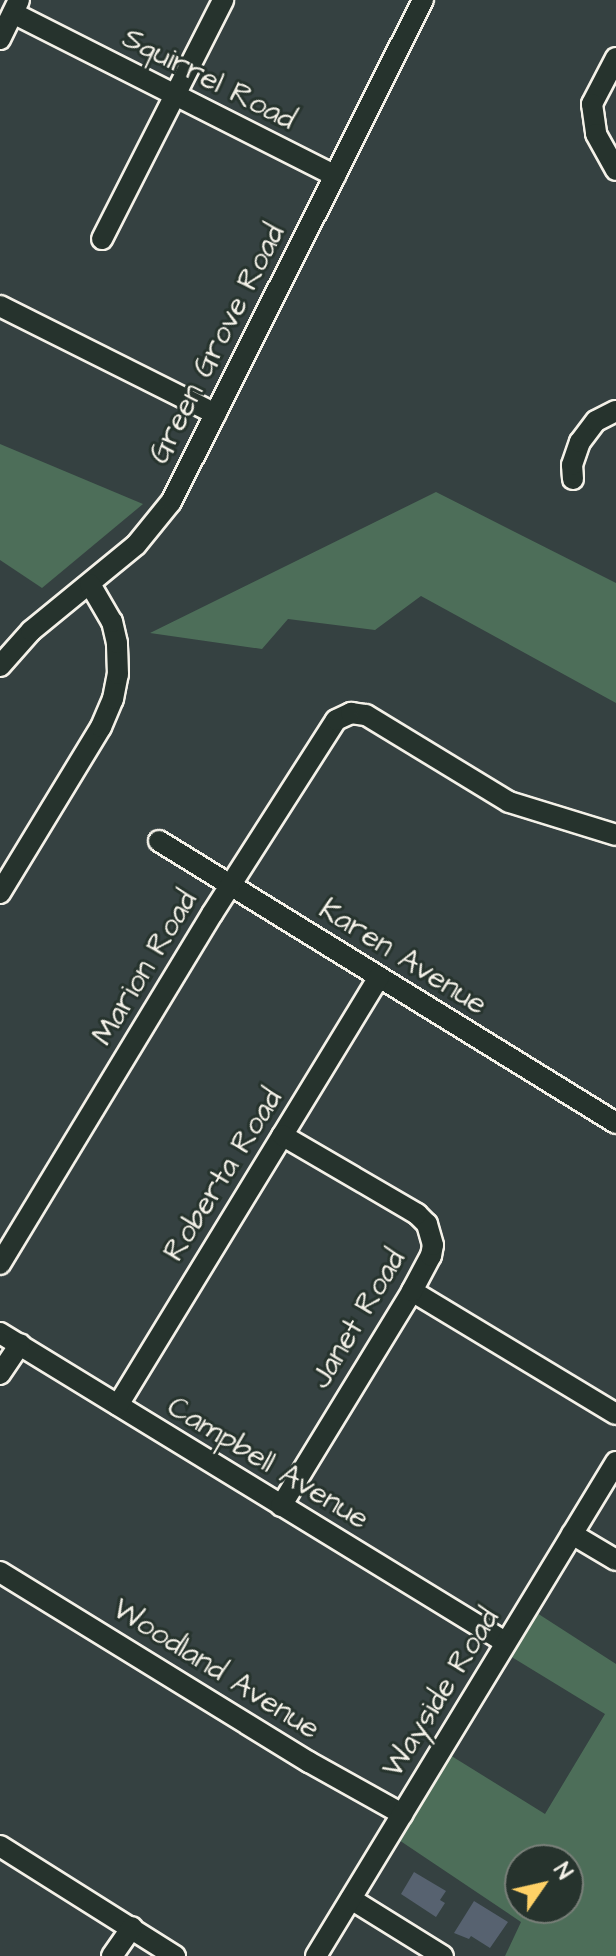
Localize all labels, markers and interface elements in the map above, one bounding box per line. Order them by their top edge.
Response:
street label: Squirrel Road [116,20,302,138]
street label: Green Grove Road [141,218,293,470]
street label: Marion Road [85,884,205,1052]
street label: Karen Avenue [313,891,493,1023]
street label: Roberta Road [156,1082,290,1268]
street label: Janet Road [303,1243,413,1395]
street label: Campbell Avenue [161,1389,375,1537]
street label: Woodland Avenue [106,1591,326,1747]
street label: Wayside Road [375,1602,507,1784]
north arrow [504,1844,584,1924]
text: N [546,1857,579,1886]

